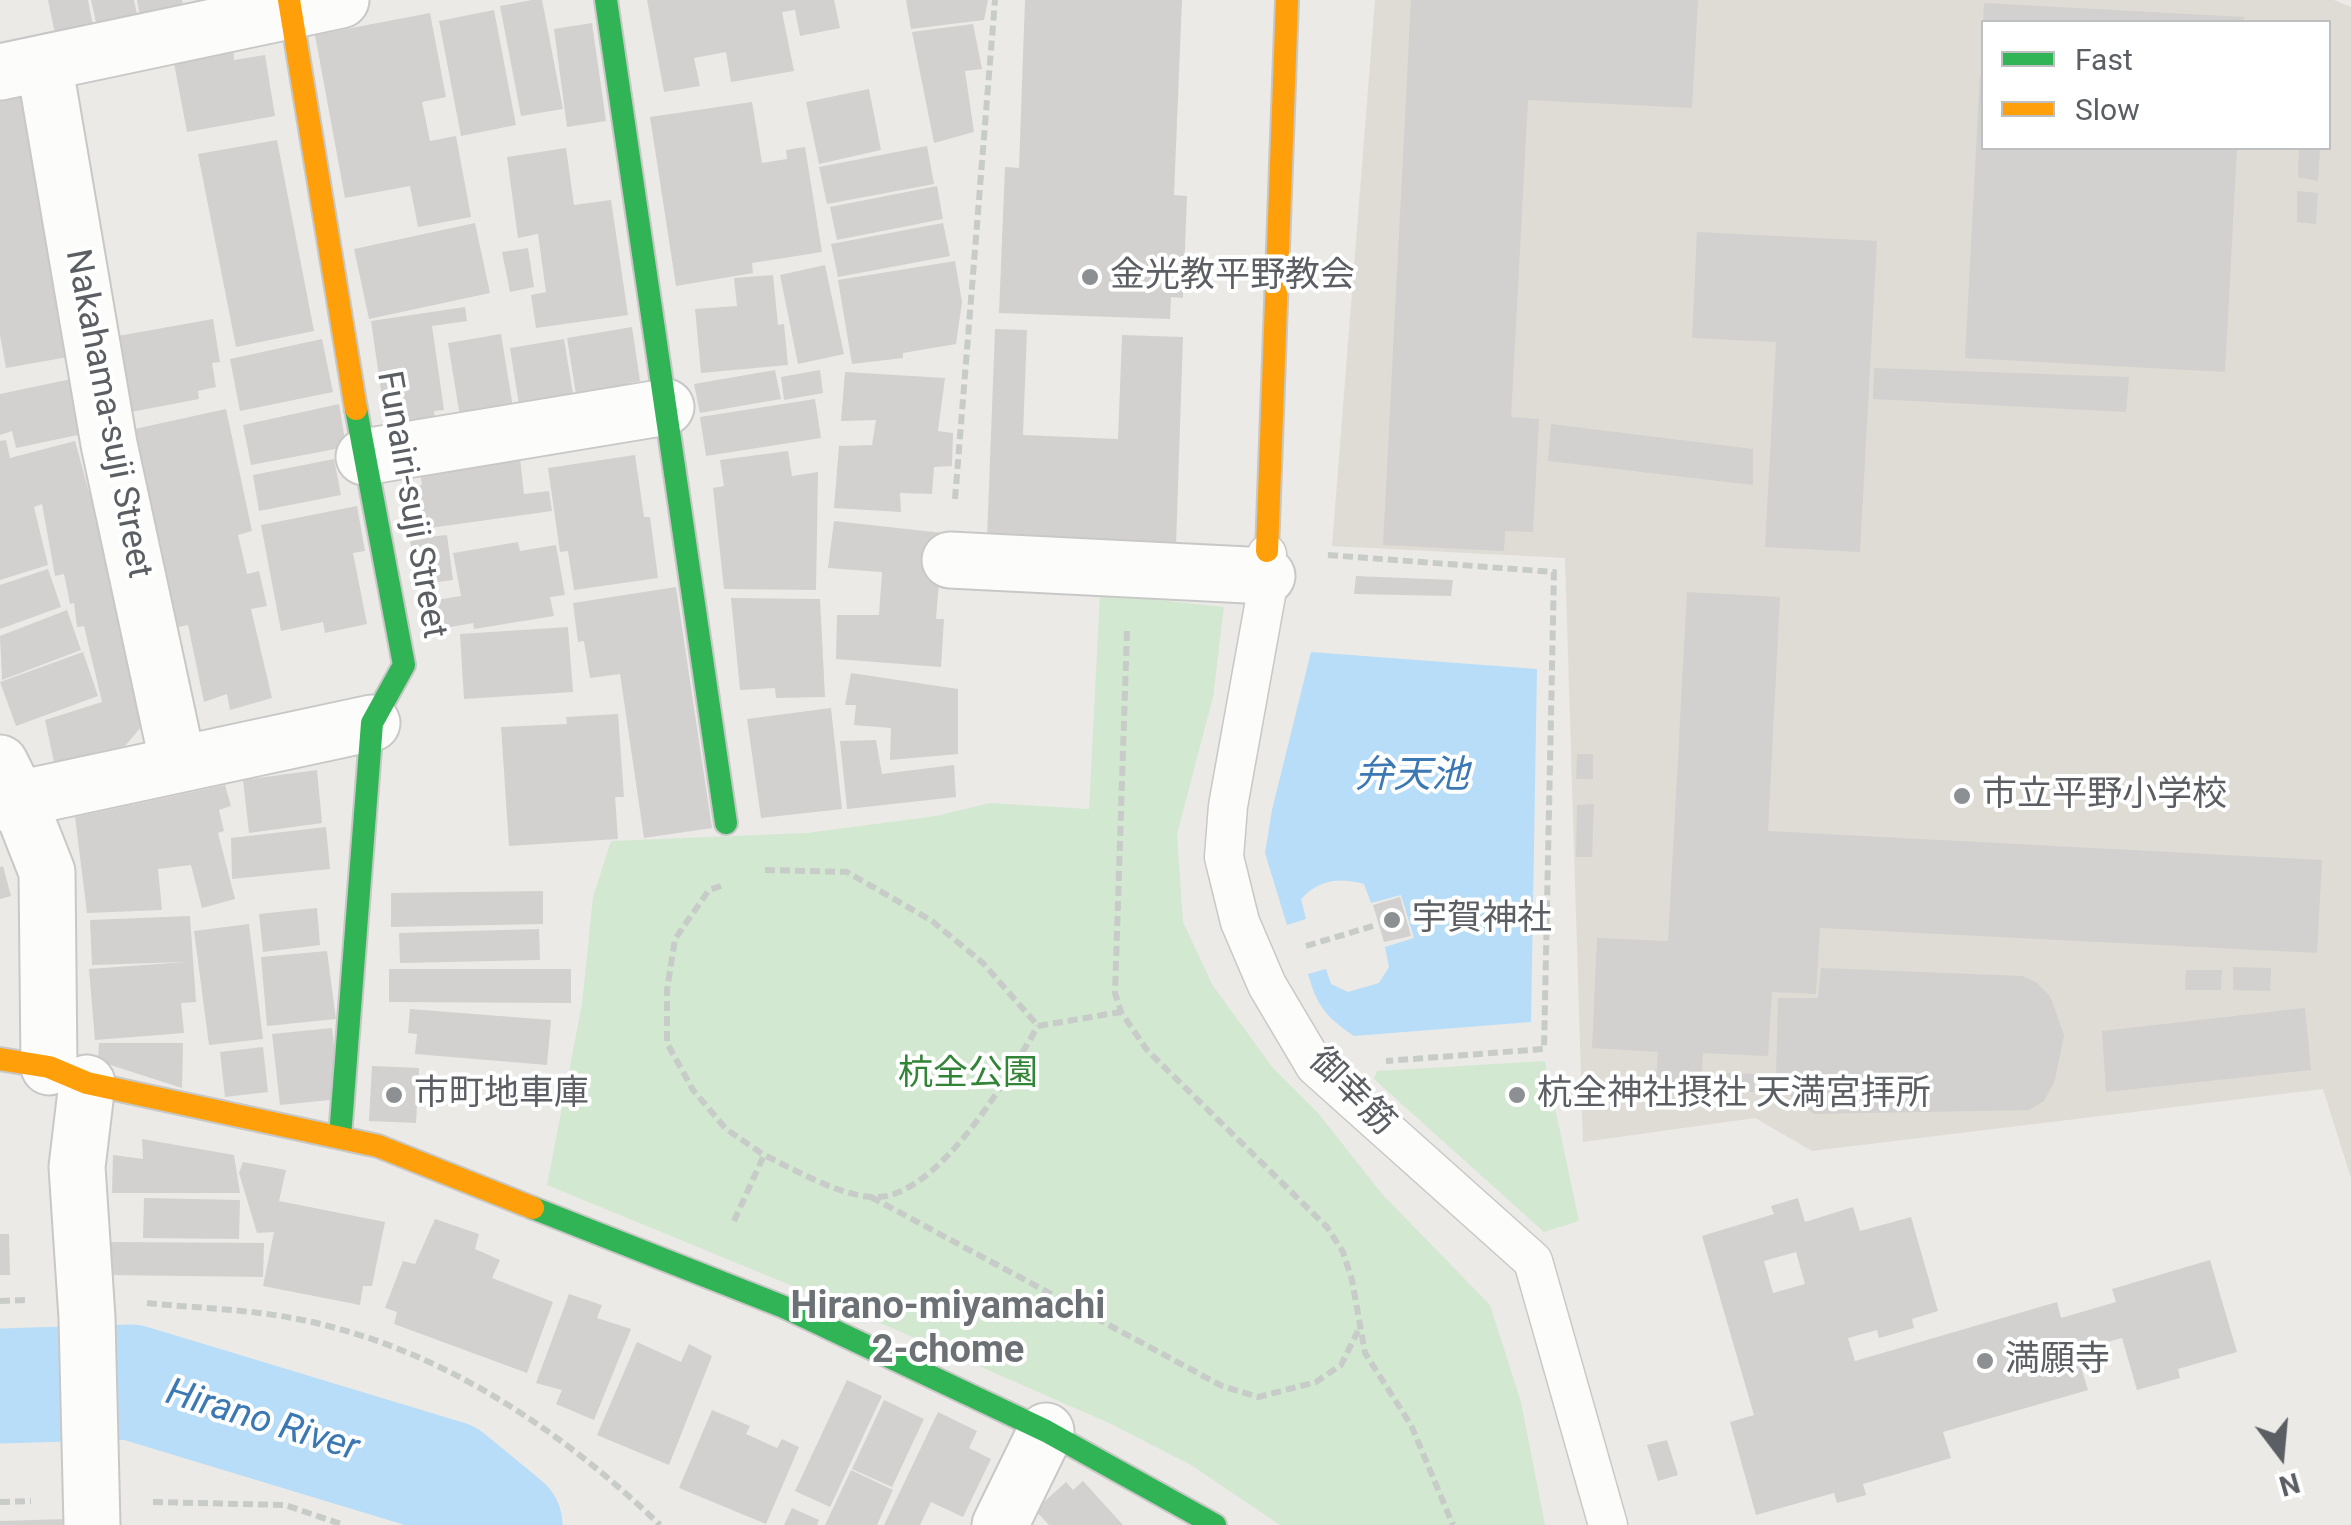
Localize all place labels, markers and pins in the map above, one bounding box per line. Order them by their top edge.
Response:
place label: 金光教平野教会 [1110,256,1355,298]
marker: 金光教平野教会 [1079,266,1101,288]
place label: 市立平野小学校 [1982,775,2227,817]
marker: 市立平野小学校 [1951,785,1973,807]
place label: 宇賀神社 [1412,899,1552,941]
marker: 宇賀神社 [1381,909,1403,931]
place label: 市町地車庫 [414,1074,589,1116]
place label: 杭全神社摂社 天満宮拝所 [1537,1074,1931,1116]
marker: 市町地車庫 [383,1084,405,1106]
marker: 杭全神社摂社 天満宮拝所 [1506,1084,1528,1106]
place label: 満願寺 [2005,1340,2110,1382]
marker: 満願寺 [1974,1350,1996,1372]

